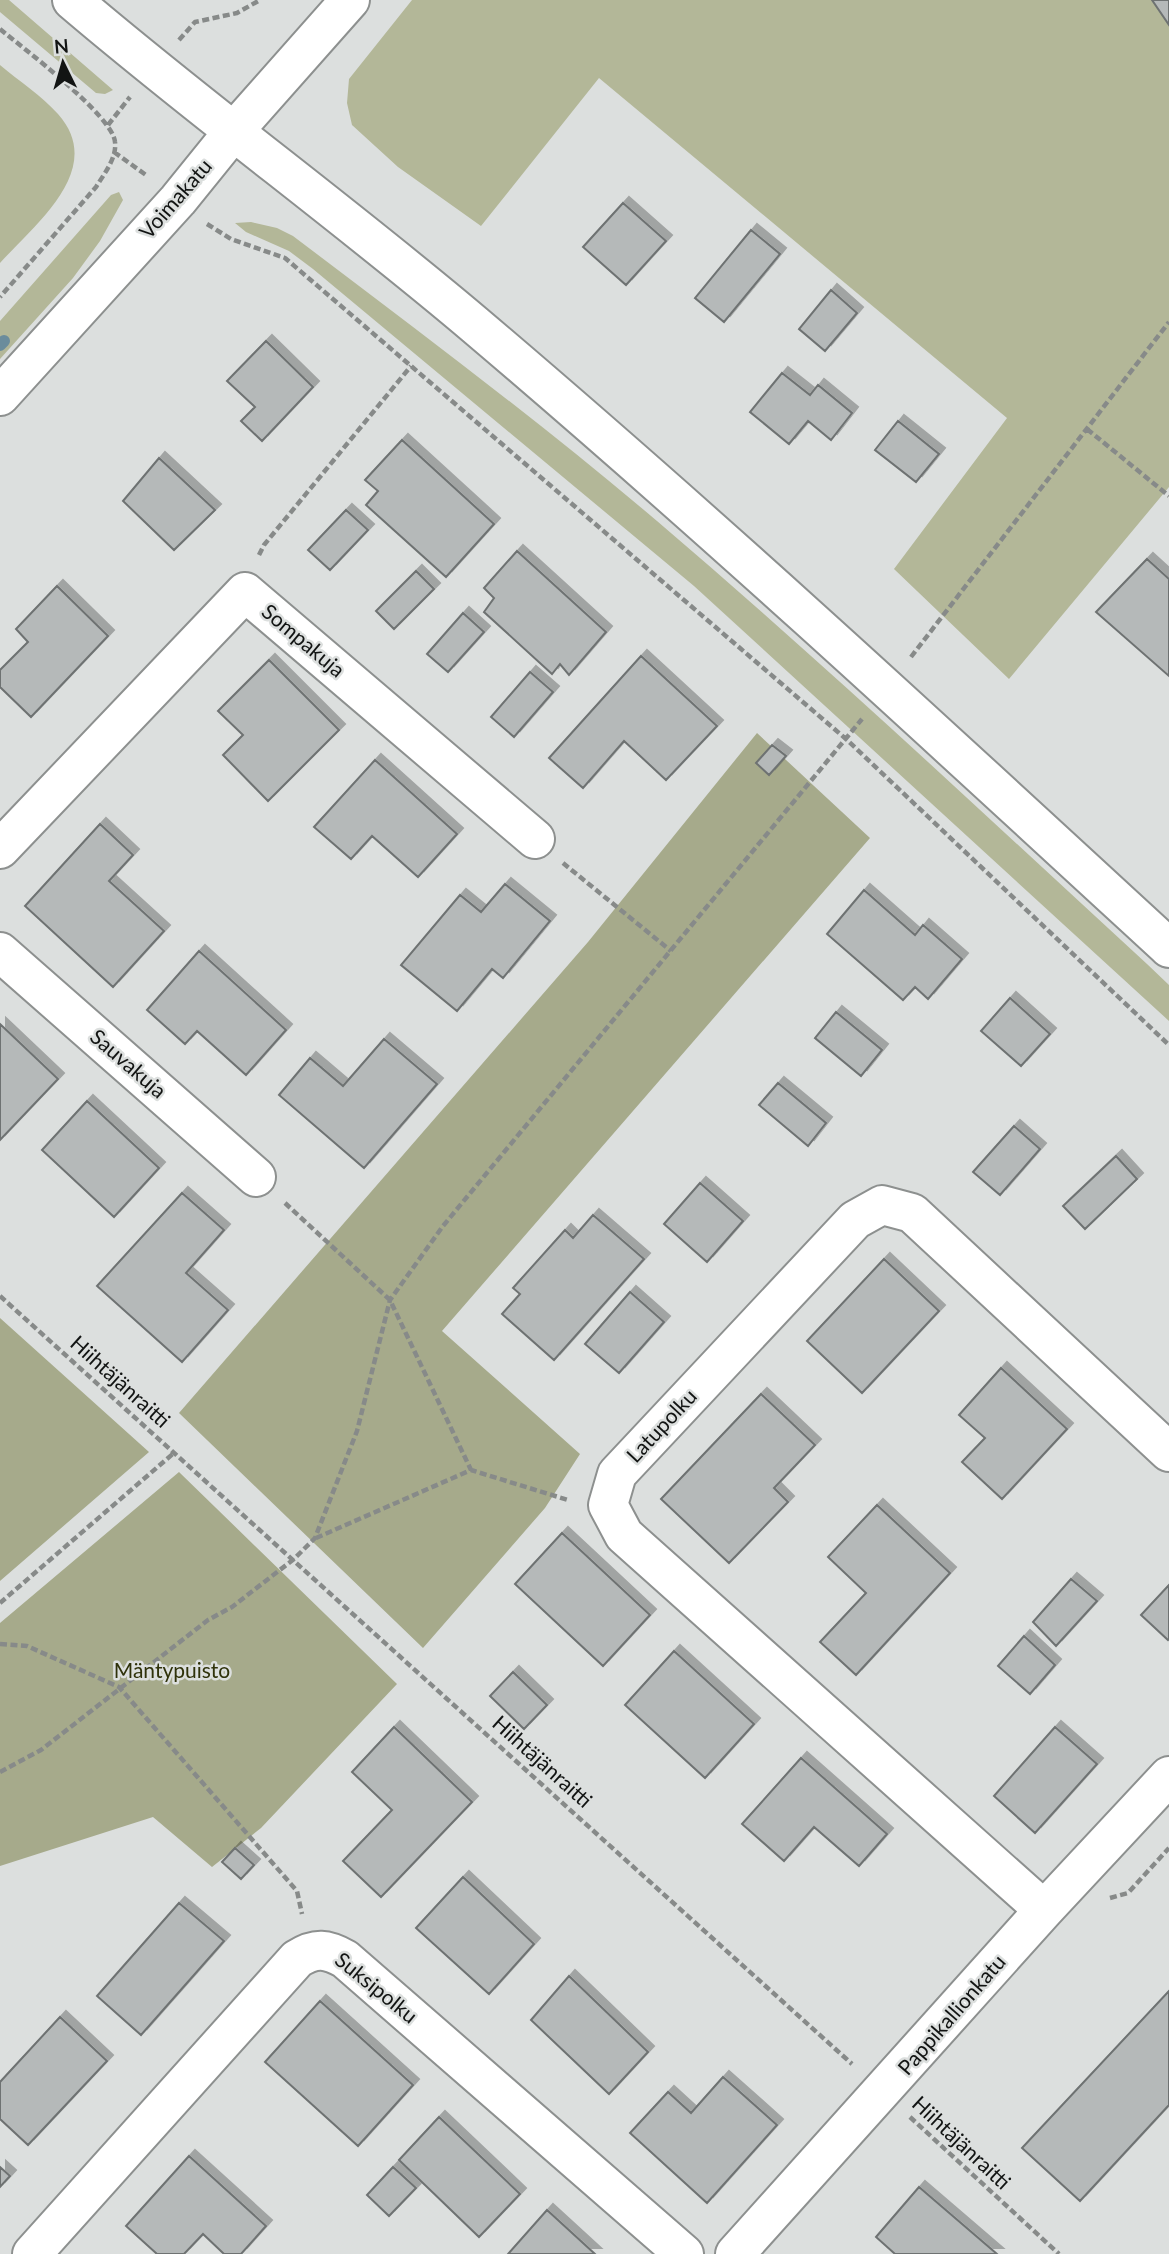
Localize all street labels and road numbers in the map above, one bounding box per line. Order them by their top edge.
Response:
street label: Voimakatu [133,153,216,243]
street label: Sompakuja [257,598,351,682]
street label: Sauvakuja [86,1023,172,1103]
street label: Hiihtäjänraitti [66,1330,176,1432]
street label: Latupolku [621,1383,701,1467]
street label: Hiihtäjänraitti [488,1710,598,1812]
street label: Suksipolku [331,1946,423,2028]
street label: Pappikallionkatu [892,1949,1010,2079]
street label: Hiihtäjänraitti [908,2090,1016,2194]

